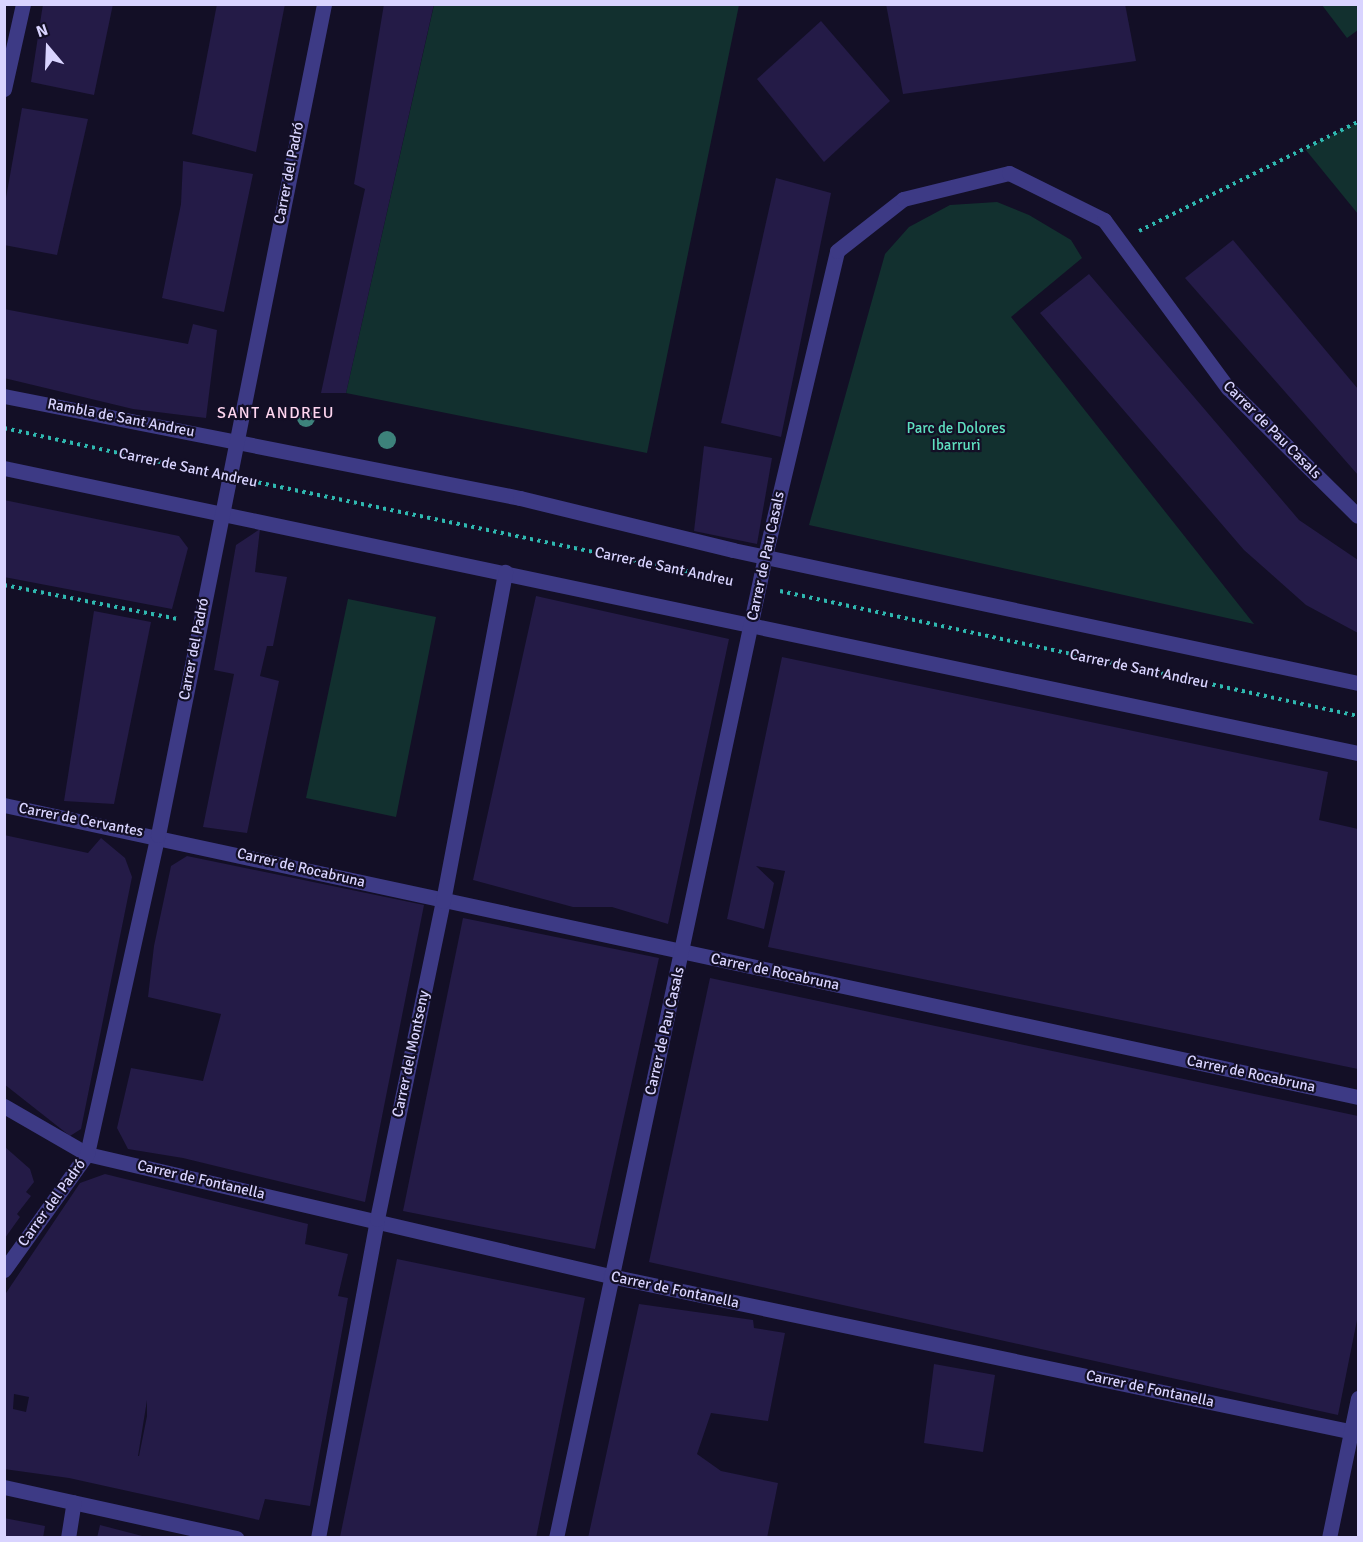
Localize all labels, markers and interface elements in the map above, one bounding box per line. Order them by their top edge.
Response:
north arrow [18,18,78,78]
text: N [34,20,51,42]
street label: Carrer del Padró [270,120,308,226]
street label: Carrer de Pau Casals [1219,377,1325,483]
street label: Rambla de Sant Andreu [46,395,196,441]
district label: SANT ANDREU [217,403,335,423]
park label: Parc de Dolores Ibarruri [906,419,1006,454]
street label: Carrer de Sant Andreu [117,445,259,491]
street label: Carrer de Pau Casals [744,490,788,622]
street label: Carrer de Sant Andreu [593,544,735,590]
street label: Carrer del Padró [175,596,213,702]
street label: Carrer de Sant Andreu [1068,646,1210,692]
street label: Carrer de Cervantes [17,799,145,841]
street label: Carrer de Rocabruna [235,844,367,892]
street label: Carrer de Rocabruna [709,950,841,994]
street label: Carrer de Pau Casals [641,965,689,1097]
street label: Carrer del Montseny [389,989,433,1119]
street label: Carrer de Rocabruna [1185,1052,1317,1096]
street label: Carrer del Padró [14,1156,90,1250]
street label: Carrer de Fontanella [135,1157,267,1203]
street label: Carrer de Fontanella [609,1268,741,1312]
street label: Carrer de Fontanella [1084,1367,1216,1411]

